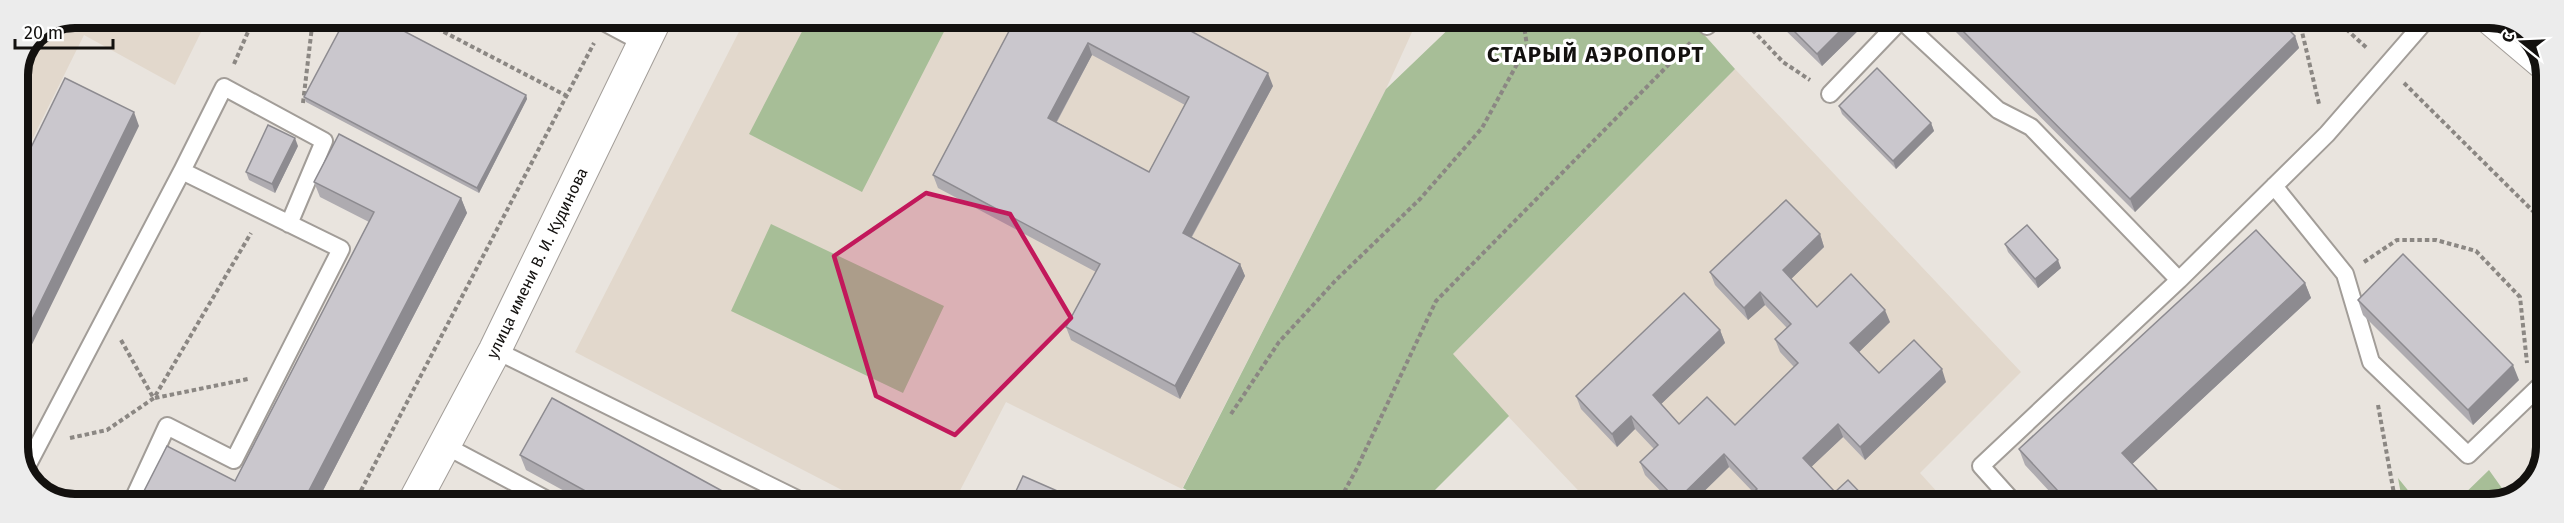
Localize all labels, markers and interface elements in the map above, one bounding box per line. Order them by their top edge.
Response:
scale bar [15,12,112,50]
north arrow [2492,12,2552,72]
text: 20 m [24,22,63,44]
text: С [2498,29,2519,45]
district label: СТАРЫЙ АЭРОПОРТ [1487,41,1705,68]
street label: улица имени В. И. Кудинова [482,164,592,362]

